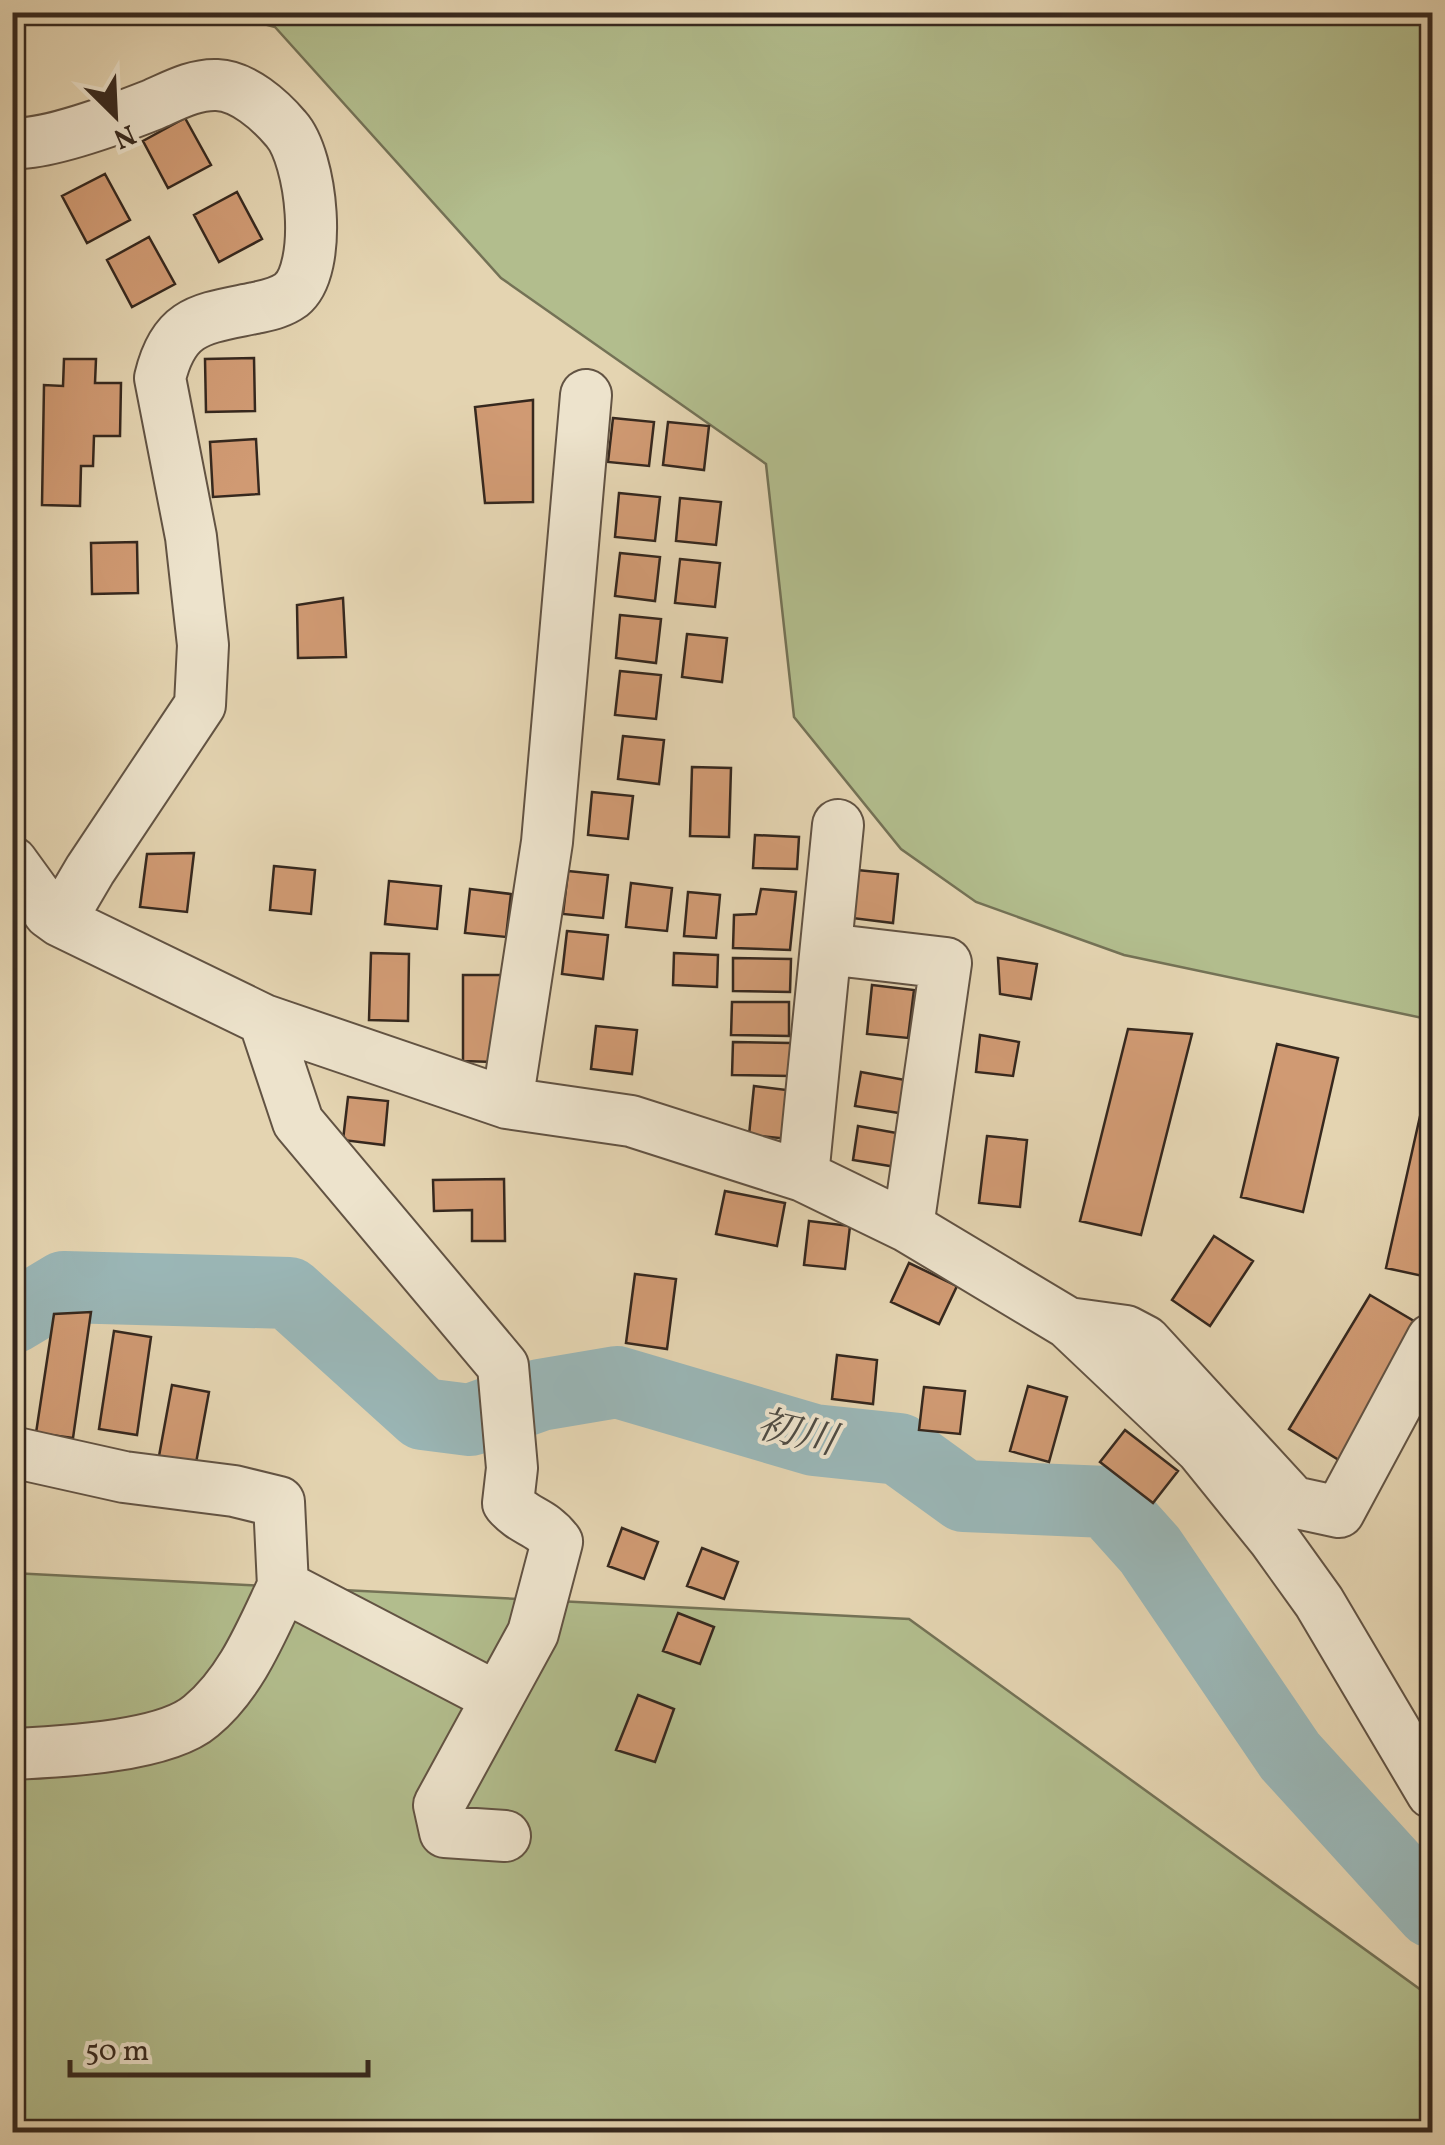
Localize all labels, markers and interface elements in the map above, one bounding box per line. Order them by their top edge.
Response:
north arrow [65,65,165,165]
text: N [107,114,141,158]
water label: 初川 [751,1399,845,1472]
scale bar [70,2015,368,2077]
text: 50 m [85,2031,149,2073]

